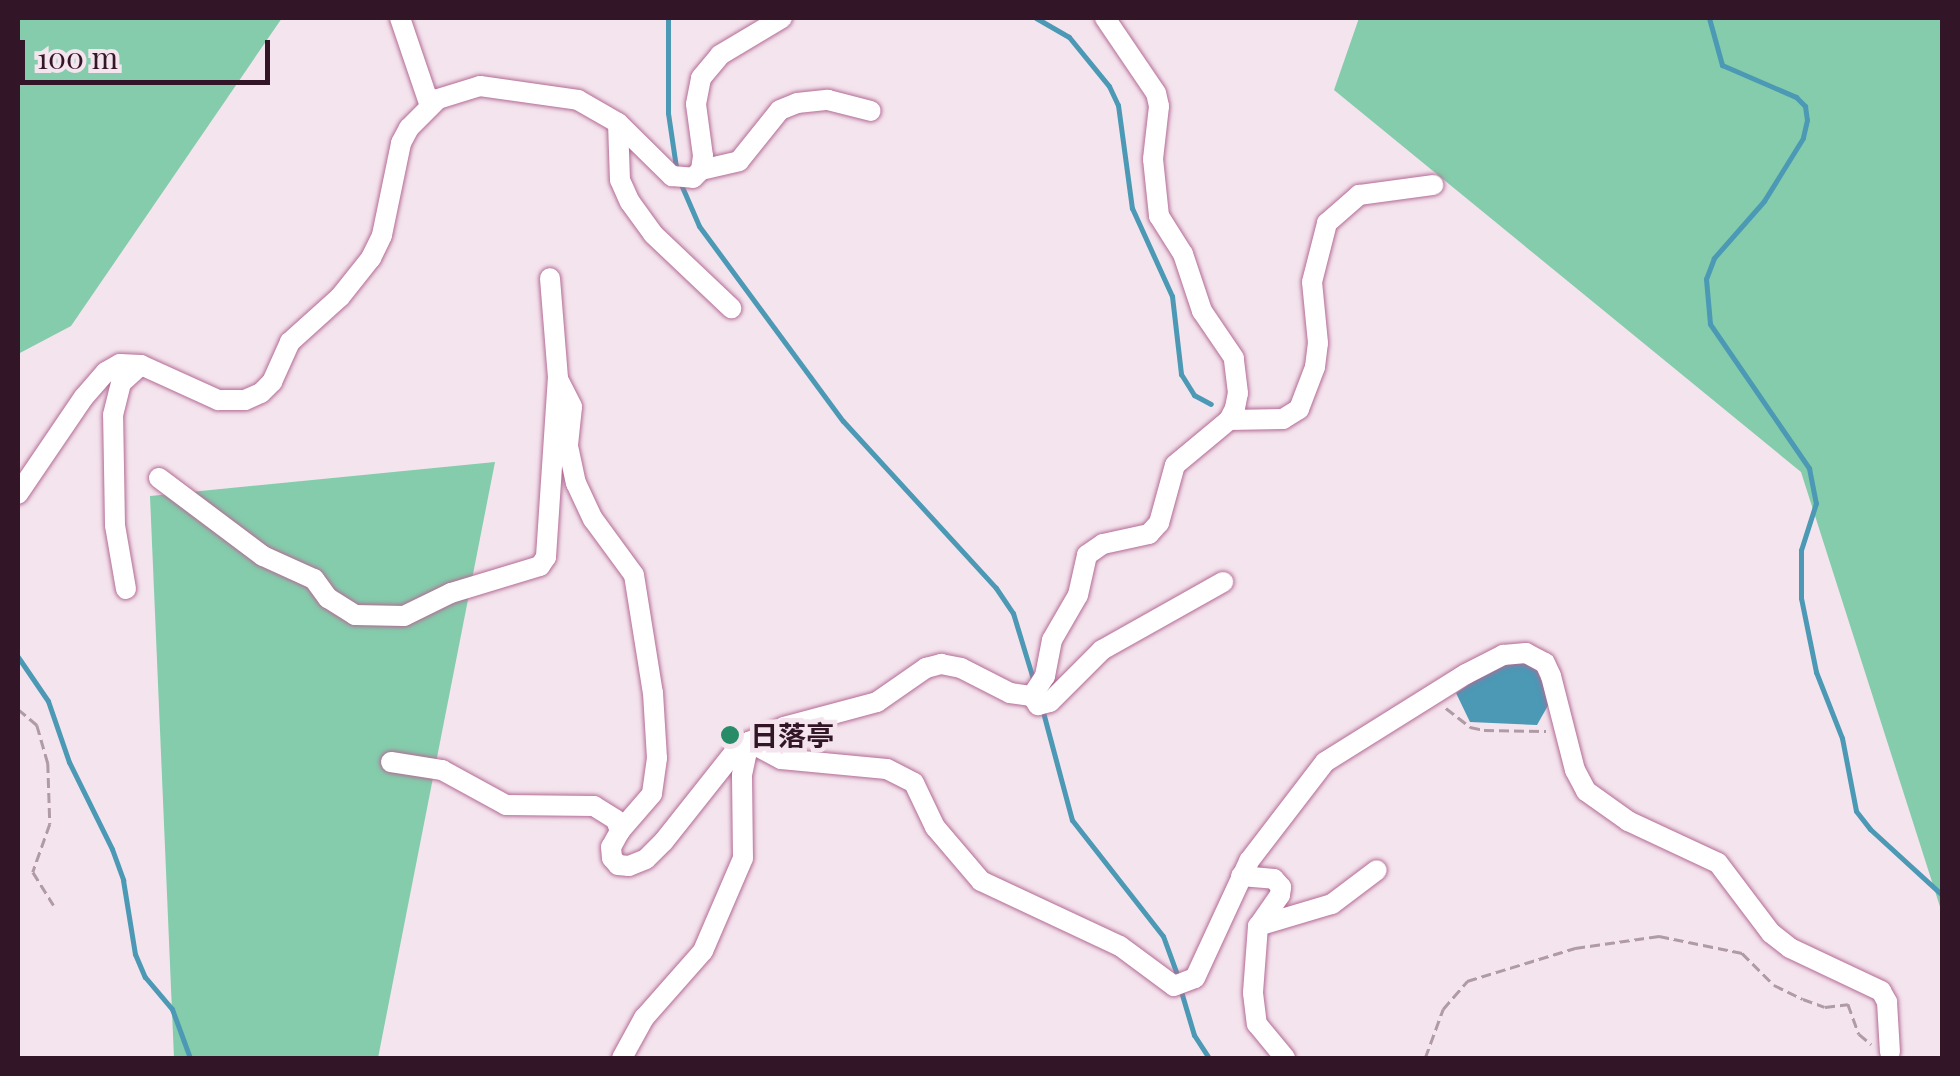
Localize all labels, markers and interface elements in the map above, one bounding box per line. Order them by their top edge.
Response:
scale bar [25,20,275,82]
text: 100 m [37,37,118,77]
place label: 日落亭 [750,718,834,752]
marker: 日落亭 [719,724,741,746]

